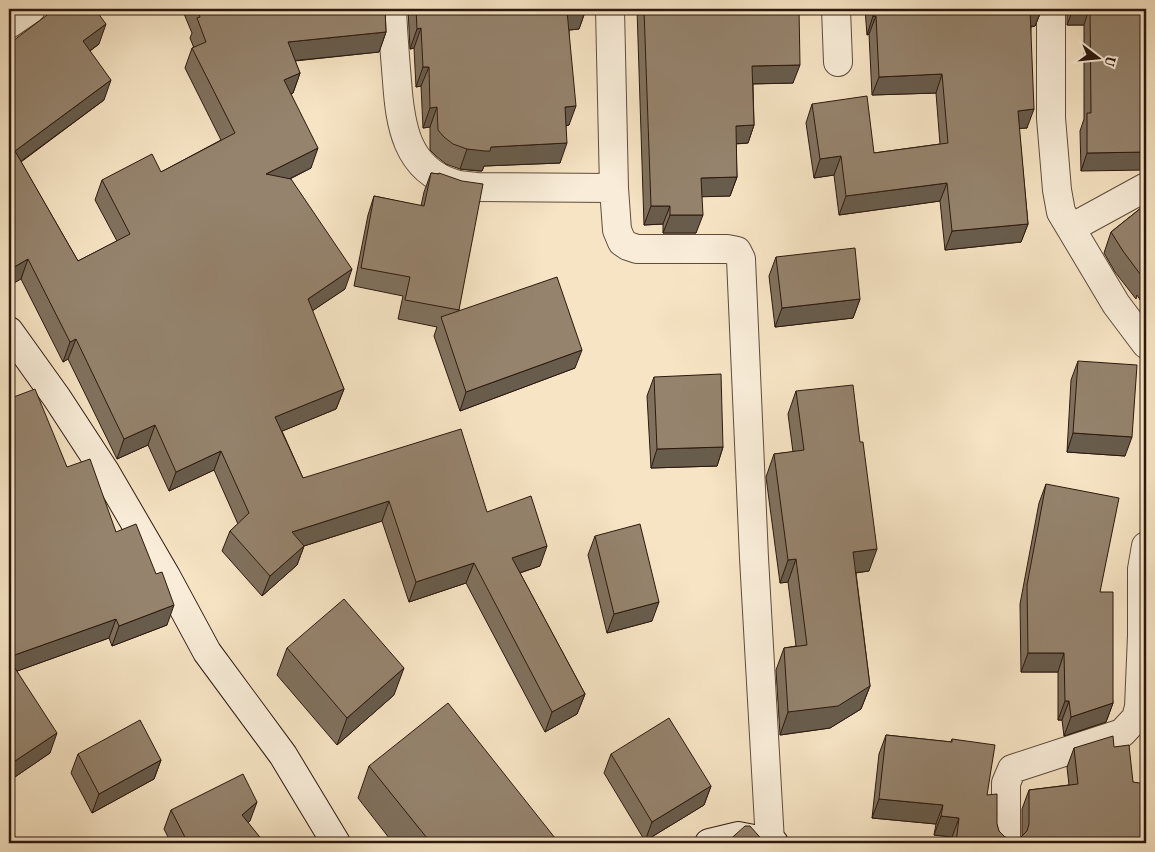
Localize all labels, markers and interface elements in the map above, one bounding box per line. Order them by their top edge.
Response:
north arrow [1072,32,1122,82]
text: U [1098,54,1120,69]

